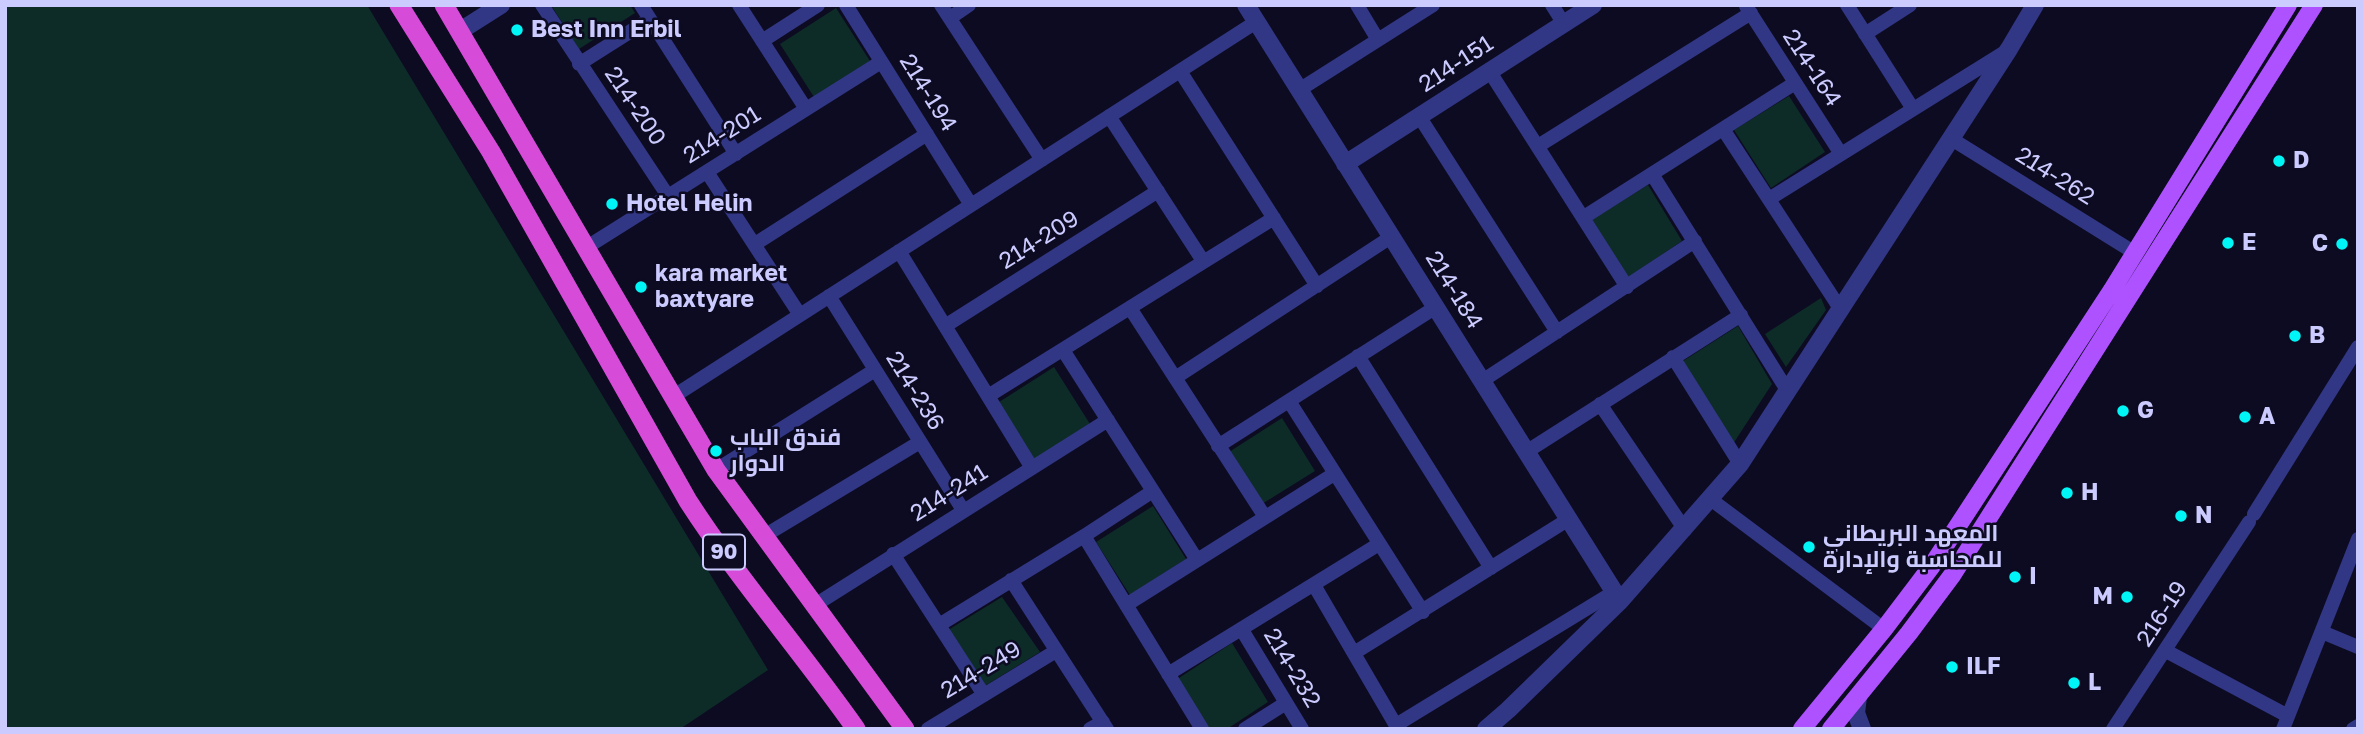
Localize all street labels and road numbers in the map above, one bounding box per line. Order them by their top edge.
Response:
street label: 214-164 [1777,24,1847,112]
street label: 214-151 [1414,30,1498,98]
street label: 214-194 [893,49,963,137]
street label: 214-200 [599,61,671,151]
street label: 214-201 [678,101,766,169]
street label: 214-262 [2010,141,2100,211]
street label: 214-209 [994,205,1084,275]
street label: 214-184 [1419,246,1489,334]
street label: 214-236 [880,346,950,436]
street label: 214-241 [905,459,993,527]
road number: 90 [703,534,745,570]
street label: 216-19 [2131,576,2193,652]
street label: 214-232 [1258,623,1326,713]
street label: 214-249 [936,635,1026,705]

